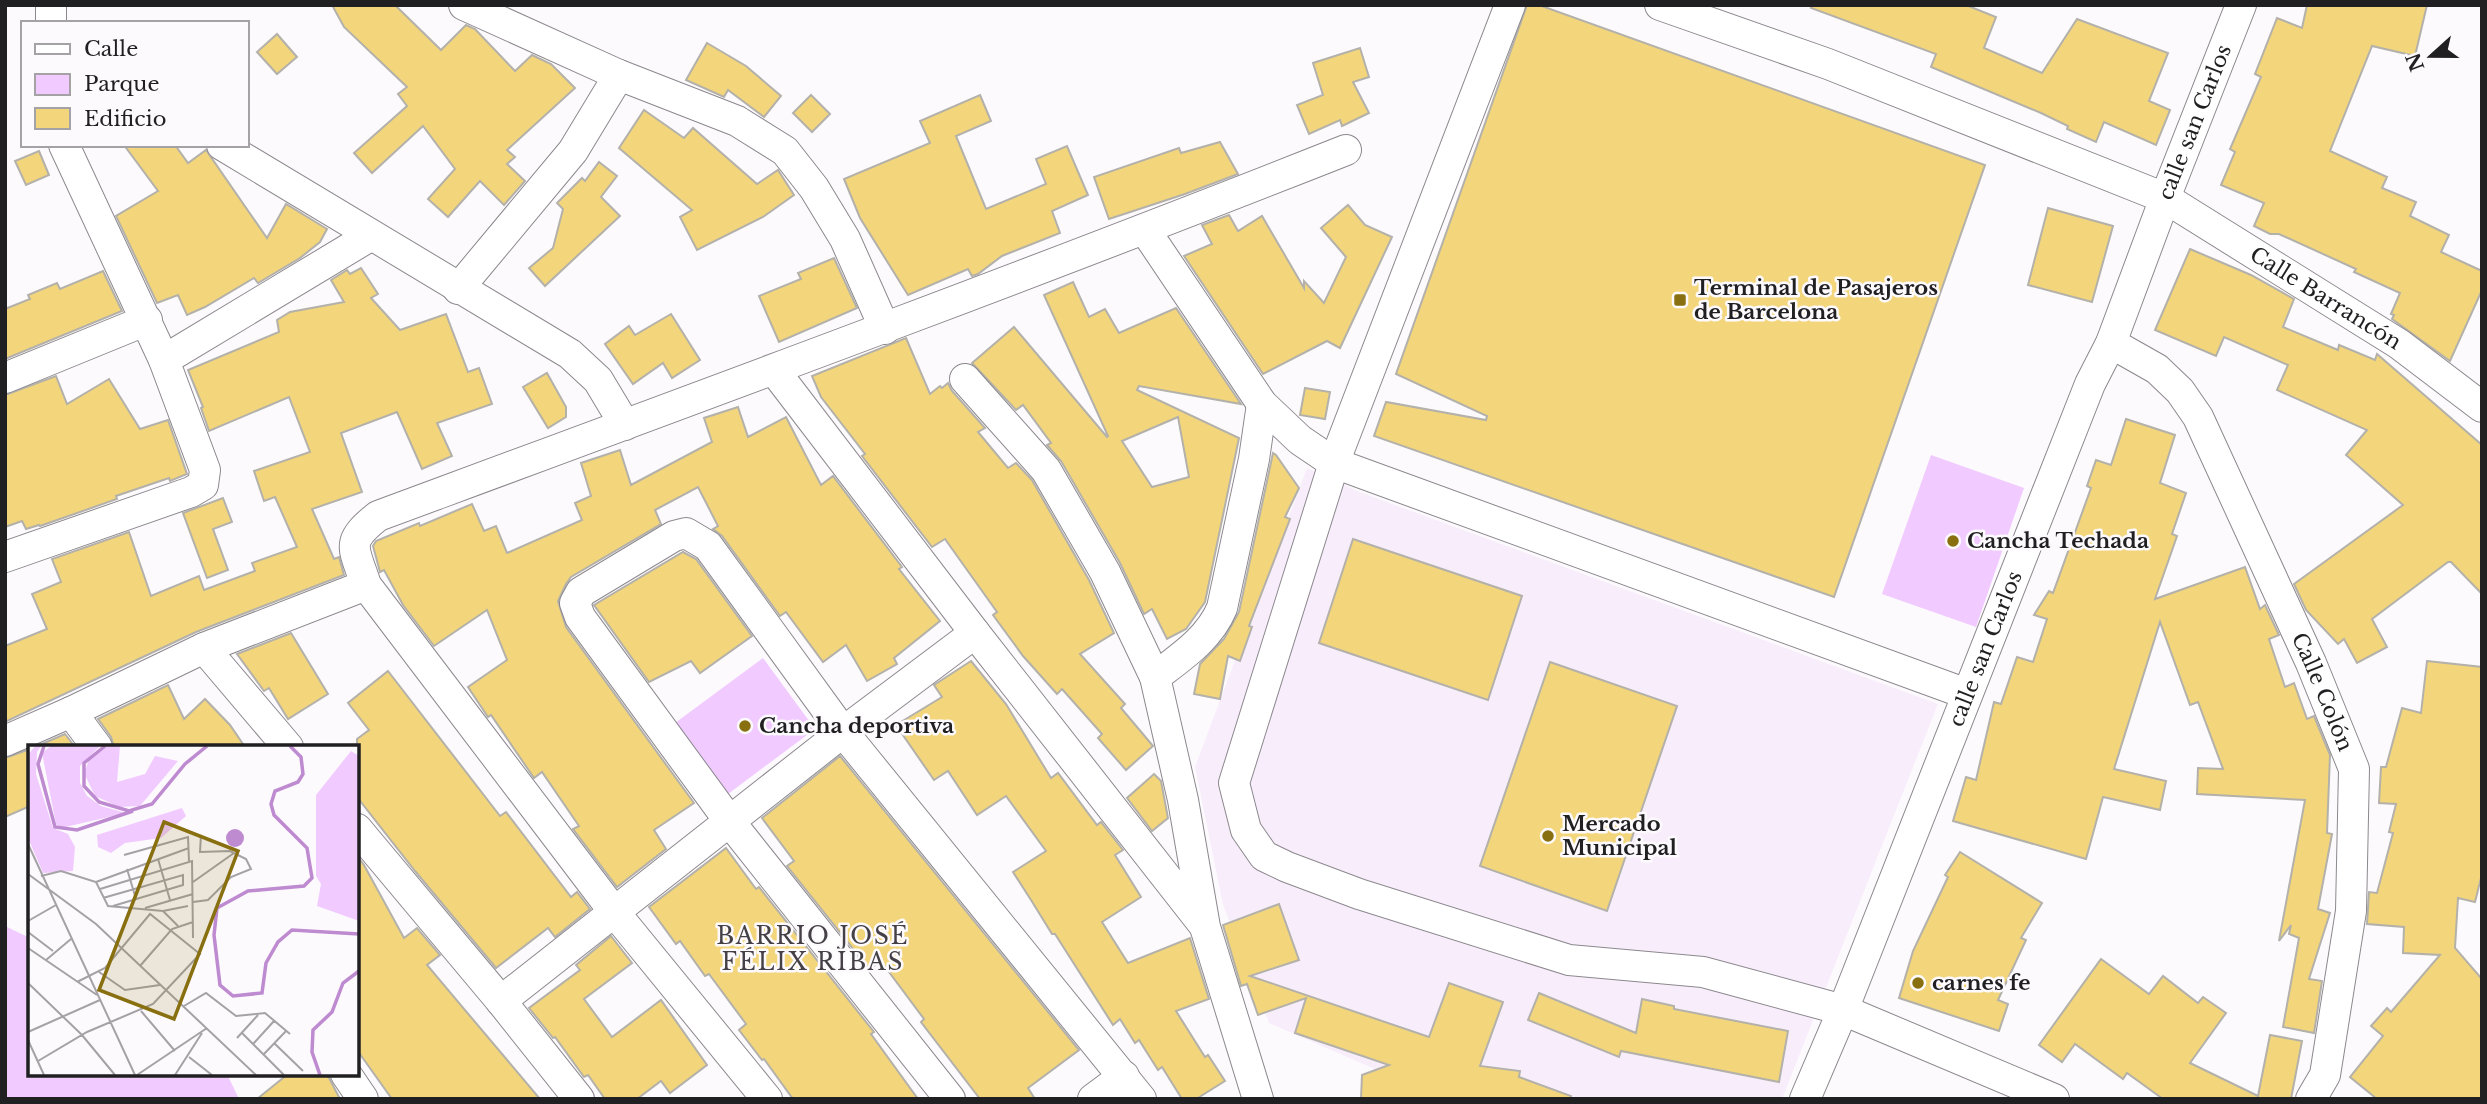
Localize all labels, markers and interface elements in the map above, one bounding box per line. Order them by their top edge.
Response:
legend [21,21,248,147]
north arrow [2396,21,2466,91]
text: Calle [84,36,138,62]
street label: calle san Carlos [2153,41,2237,204]
text: N [2402,49,2430,74]
text: Parque [84,71,159,97]
text: Edificio [84,106,166,132]
street label: Calle Barrancón [2245,241,2406,355]
place label: Terminal de Pasajeros de Barcelona [1694,275,1938,325]
marker: Terminal de Pasajeros de Barcelona [1672,292,1688,308]
place label: Cancha Techada [1967,528,2149,554]
marker: Cancha Techada [1945,533,1961,549]
street label: calle san Carlos [1943,567,2028,730]
street label: Calle Colón [2286,629,2358,755]
place label: Cancha deportiva [759,713,954,739]
marker: Cancha deportiva [737,718,753,734]
inset map [28,745,359,1076]
place label: Mercado Municipal [1562,811,1677,861]
marker: Mercado Municipal [1540,828,1556,844]
district label: BARRIO JOSÉ FÉLIX RIBAS [716,921,910,976]
place label: carnes fe [1932,970,2031,996]
marker: carnes fe [1910,975,1926,991]

